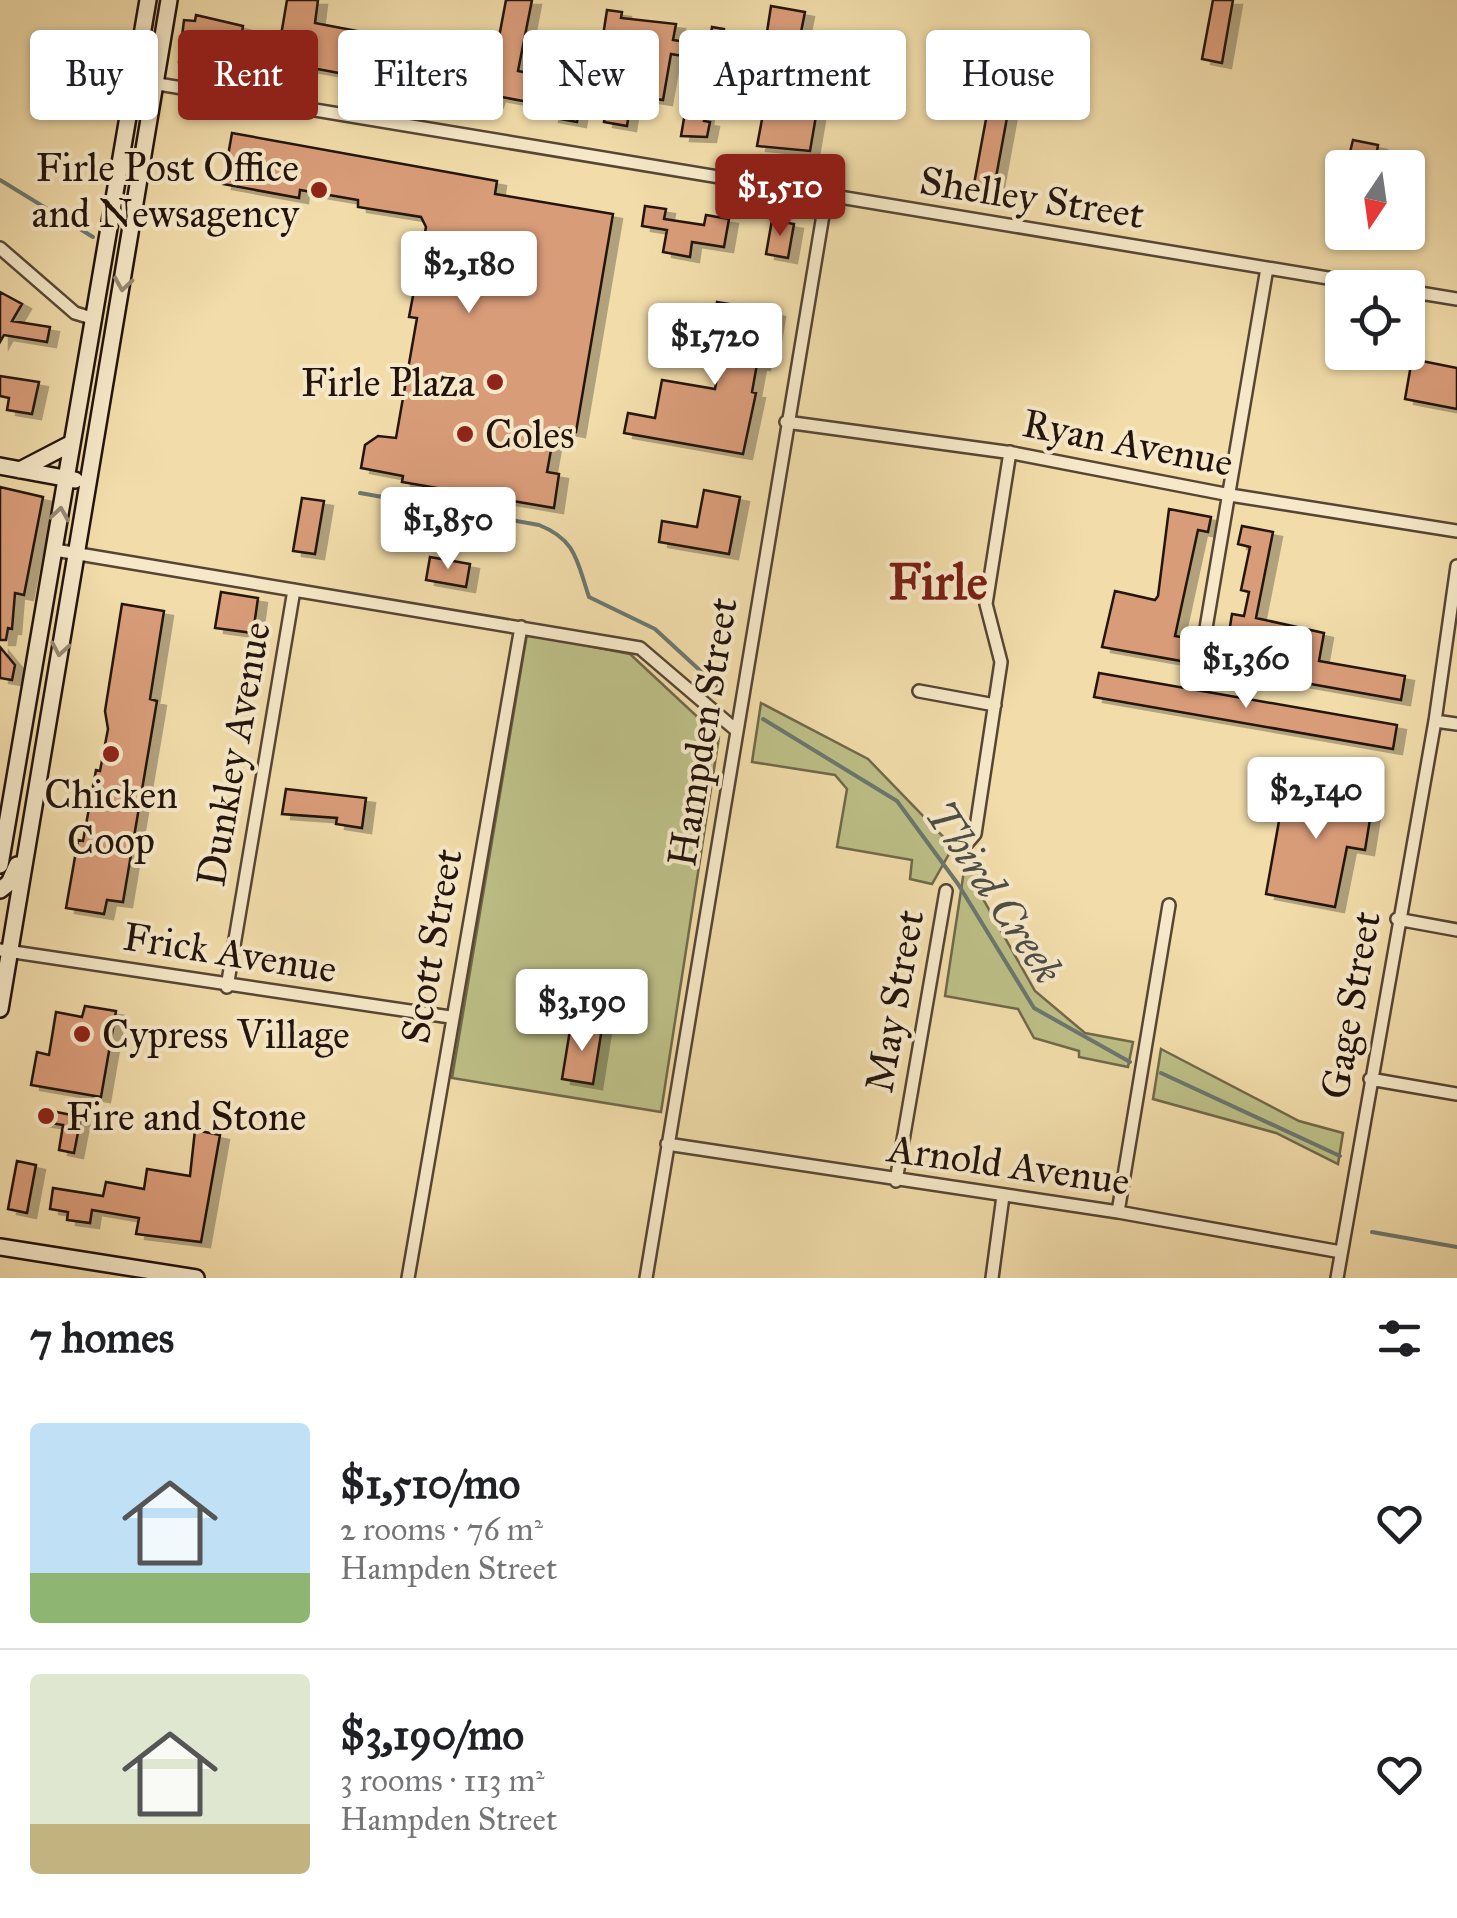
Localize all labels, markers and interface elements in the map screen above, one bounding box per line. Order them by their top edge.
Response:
chip: Buy [30,30,158,120]
chip: Rent [178,30,318,120]
chip: Filters [338,30,503,120]
chip: New [523,30,659,120]
chip: Apartment [679,30,906,120]
chip: House [926,30,1090,120]
place label: Firle Post Office and Newsagency [32,143,300,238]
north arrow [1325,150,1425,250]
map controls [1325,150,1425,370]
pin: $1,510 [699,154,861,239]
street label: Shelley Street [916,156,1148,239]
text: $1,510 [737,167,823,206]
marker: Firle Post Office and Newsagency [308,179,330,201]
pin: $2,180 [388,231,550,316]
text: $2,180 [423,244,515,283]
button: locate [1325,270,1425,370]
one-way arrow [113,276,134,292]
pin: $1,720 [634,303,796,388]
text: $1,720 [670,316,760,355]
place label: Firle Plaza [301,358,475,407]
marker: Firle Plaza [484,371,506,393]
street label: Ryan Avenue [1019,398,1237,487]
place label: Coles [485,410,575,459]
marker: Coles [454,423,476,445]
pin: $1,850 [367,487,529,572]
text: $1,850 [403,500,493,539]
one-way arrow [49,506,70,522]
district label: Firle [888,552,988,613]
street label: Hampden Street [657,594,748,870]
street label: Dunkley Avenue [186,618,281,890]
pin: $1,360 [1165,626,1327,711]
text: $1,360 [1202,639,1290,678]
one-way arrow [50,641,71,657]
marker: Chicken Coop [100,743,122,765]
pin: $2,140 [1235,757,1397,842]
place label: Chicken Coop [44,770,178,865]
text: $2,140 [1269,770,1363,809]
water label: Third Creek [914,791,1074,994]
street label: Scott Street [390,845,473,1047]
street label: May Street [854,906,935,1096]
street label: Gage Street [1310,908,1391,1103]
street label: Frick Avenue [120,911,340,994]
pin: $3,190 [501,969,663,1054]
text: $3,190 [538,982,626,1021]
place label: Cypress Village [102,1010,350,1059]
marker: Cypress Village [71,1023,93,1045]
place label: Fire and Stone [66,1092,306,1141]
marker: Fire and Stone [35,1105,57,1127]
street label: Arnold Avenue [883,1123,1133,1206]
icon: filters [1372,1311,1427,1366]
text: 7 homes [30,1312,174,1364]
text: $1,510/mo [340,1458,520,1510]
icon: home [110,1463,230,1583]
icon: heart [1372,1496,1427,1551]
text: 2 rooms · 76 m² [340,1510,543,1549]
text: Hampden Street [340,1549,557,1588]
text: $3,190/mo [340,1709,524,1761]
icon: home [110,1714,230,1834]
icon: heart [1372,1747,1427,1802]
text: 3 rooms · 113 m² [340,1761,545,1800]
text: Hampden Street [340,1800,557,1839]

